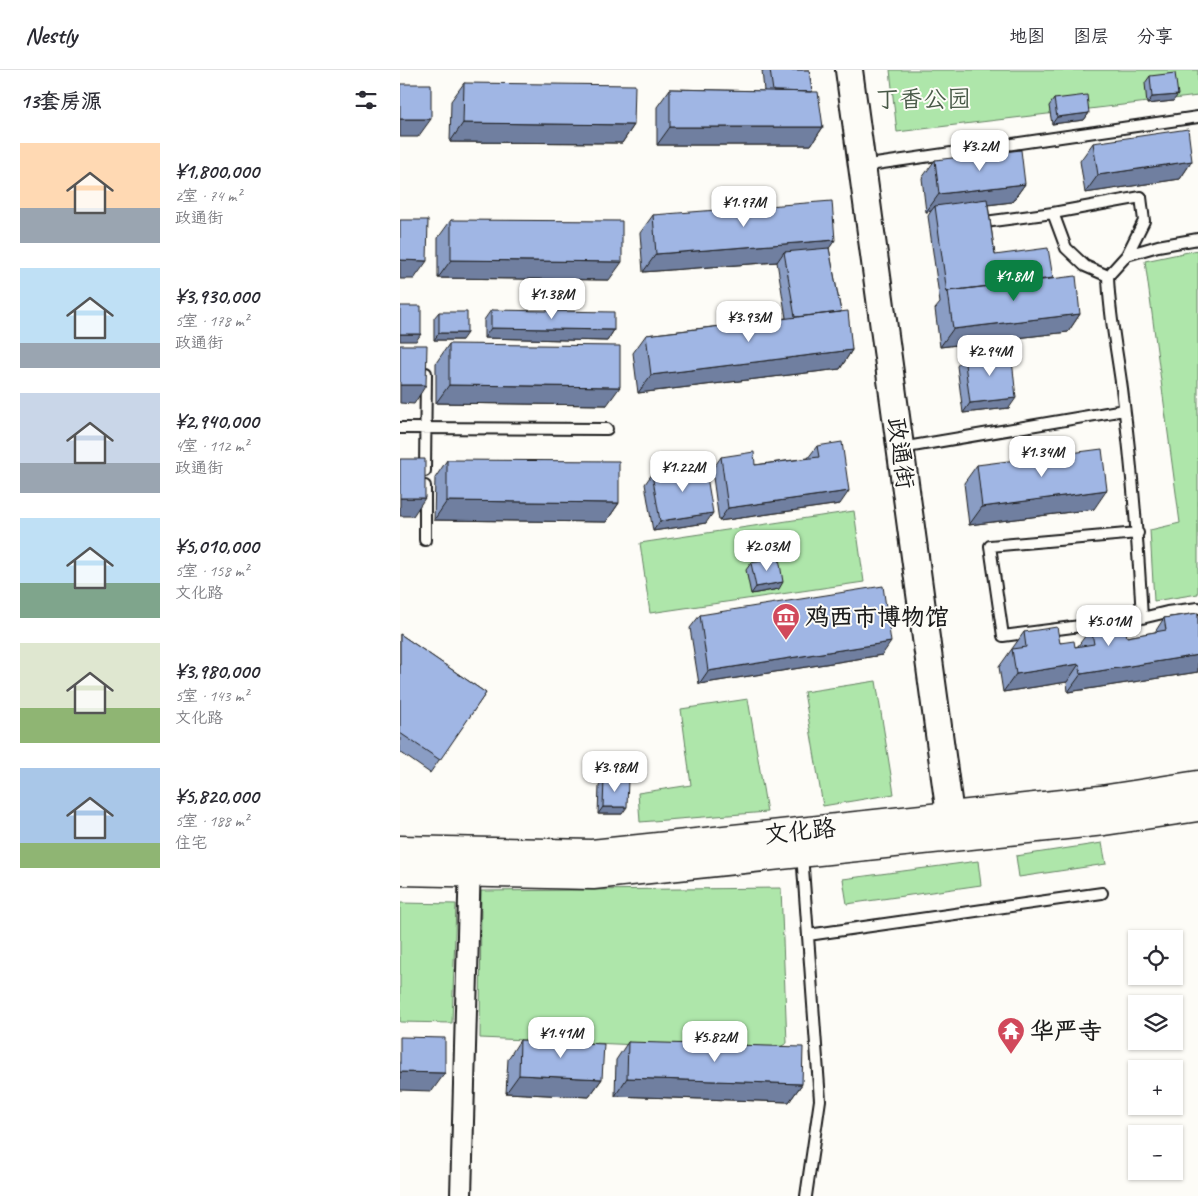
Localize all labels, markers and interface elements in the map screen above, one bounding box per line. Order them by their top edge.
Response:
text: Nestly [25,20,77,50]
text: 地图 [1009,25,1045,47]
text: 图层 [1073,25,1109,47]
text: 分享 [1137,25,1173,47]
park label: 丁香公园 [875,84,971,114]
icon: filters [352,86,380,114]
text: 13套房源 [20,88,102,114]
pin: ¥3.2M [945,129,1015,172]
text: ¥3.2M [962,136,998,156]
text: ¥1,800,000 [175,158,259,184]
icon: home [60,163,120,223]
text: 2室 · 74 m² [175,186,241,206]
pin: ¥1.97M [703,186,785,228]
text: ¥1.97M [722,192,766,212]
text: 政通街 [175,208,223,228]
pin: ¥1.8M [979,260,1049,302]
text: ¥1.8M [996,266,1032,286]
pin: ¥1.38M [511,278,593,320]
text: ¥3,930,000 [175,283,259,309]
text: ¥1.38M [530,284,574,304]
icon: home [60,288,120,348]
pin: ¥3.93M [708,300,790,343]
text: ¥3.93M [727,307,771,327]
text: 5室 · 178 m² [175,311,249,331]
text: 政通街 [175,333,223,353]
pin: ¥2.94M [949,334,1031,377]
text: ¥2.94M [968,341,1012,361]
text: ¥2,940,000 [175,408,259,434]
icon: home [60,413,120,473]
street label: 政通街 [881,415,921,491]
text: 4室 · 112 m² [175,436,249,456]
pin: ¥1.34M [1001,436,1083,478]
text: ¥1.34M [1020,442,1064,462]
pin: ¥1.22M [642,450,724,493]
text: ¥1.22M [661,457,705,477]
text: 政通街 [175,458,223,478]
pin: ¥2.03M [726,530,808,572]
text: ¥5,010,000 [175,533,259,559]
text: ¥2.03M [745,536,789,556]
icon: home [60,538,120,598]
text: 5室 · 158 m² [175,561,249,581]
text: 文化路 [175,583,223,603]
museum icon: 鸡西市博物馆 [771,602,801,641]
place label: 鸡西市博物馆 [805,602,949,632]
pin: ¥5.01M [1068,604,1150,647]
text: ¥5.01M [1087,611,1131,631]
text: ¥3,980,000 [175,658,259,684]
icon: home [60,663,120,723]
text: 5室 · 143 m² [175,686,249,706]
text: 文化路 [175,708,223,728]
pin: ¥3.98M [574,750,656,793]
text: ¥3.98M [593,757,637,777]
text: ¥5,820,000 [175,783,259,809]
icon: home [60,788,120,848]
text: 5室 · 188 m² [175,811,249,831]
street label: 文化路 [763,812,837,850]
text: 住宅 [175,833,207,853]
map controls [1128,930,1183,1180]
button: locate [1128,930,1183,985]
button: layers [1128,995,1183,1050]
pin: ¥1.41M [520,1016,602,1059]
temple icon: 华严寺 [996,1016,1026,1055]
place label: 华严寺 [1030,1016,1102,1046]
pin: ¥5.82M [674,1020,756,1063]
text: ¥1.41M [539,1023,583,1043]
text: ¥5.82M [693,1027,737,1047]
button: + [1128,1060,1183,1115]
button: − [1128,1125,1183,1180]

